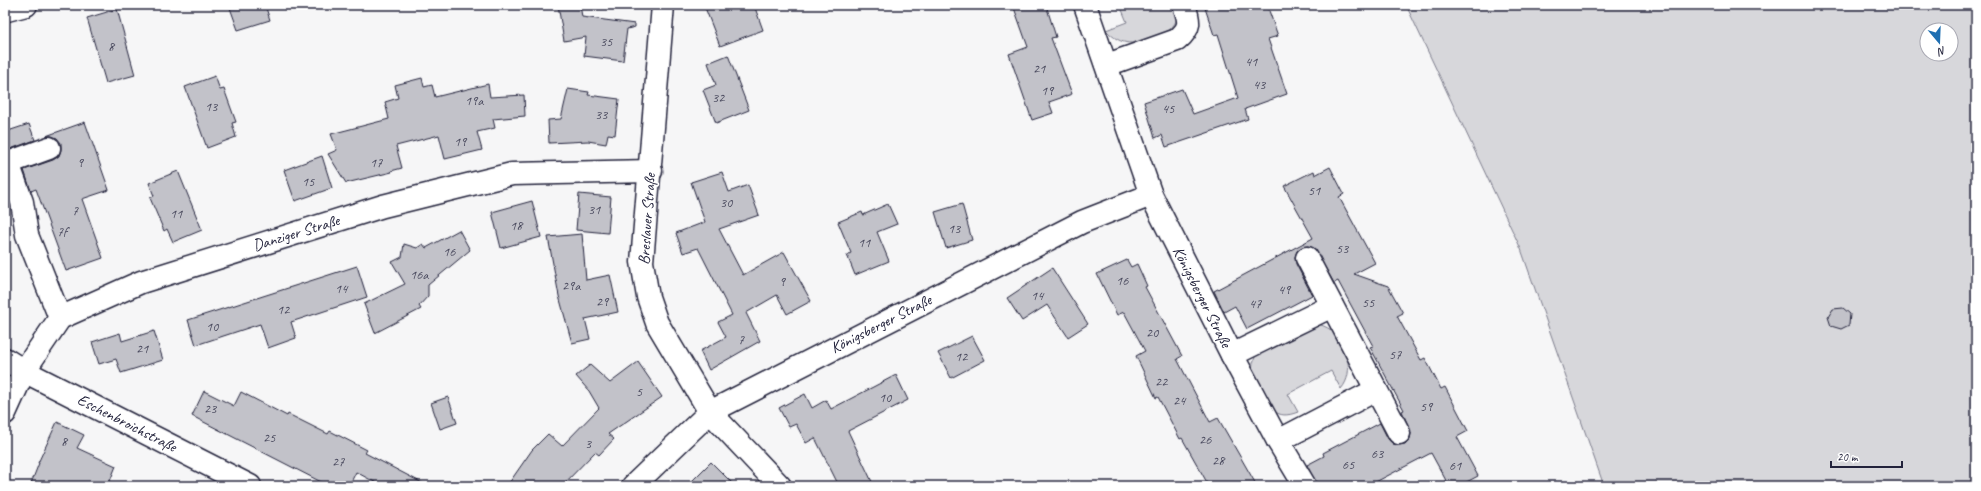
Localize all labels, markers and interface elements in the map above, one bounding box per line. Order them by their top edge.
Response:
north arrow [1919,22,1959,62]
house number: 35 [600,33,613,50]
house number: 8 [108,38,116,55]
text: N [1935,44,1948,60]
house number: 41 [1245,53,1258,70]
house number: 21 [1033,60,1046,77]
house number: 43 [1253,76,1267,93]
house number: 19 [1041,82,1055,99]
house number: 32 [712,89,726,106]
house number: 19a [465,92,484,109]
house number: 13 [205,98,219,115]
house number: 45 [1162,100,1175,117]
house number: 33 [595,106,609,123]
house number: 19 [454,133,468,150]
house number: 9 [77,154,85,171]
house number: 17 [370,154,383,171]
street label: Breslauer Straße [634,171,660,265]
house number: 15 [302,173,315,190]
house number: 51 [1308,182,1321,199]
house number: 30 [720,194,734,211]
house number: 31 [588,201,601,218]
house number: 7 [72,202,79,219]
house number: 11 [170,205,183,222]
street label: Danziger Straße [250,210,343,256]
house number: 18 [510,217,524,234]
house number: 13 [948,220,962,237]
house number: 7f [57,223,70,240]
house number: 11 [858,234,871,251]
house number: 53 [1336,240,1350,257]
house number: 16 [443,243,456,260]
street label: Königsberger Straße [1168,243,1237,352]
house number: 16a [410,266,429,283]
house number: 16 [1116,272,1129,289]
house number: 9 [779,273,787,290]
house number: 29a [562,277,581,294]
house number: 14 [335,280,349,297]
house number: 49 [1278,281,1292,298]
house number: 14 [1031,287,1045,304]
street label: Königsberger Straße [827,289,936,358]
house number: 29 [596,293,610,310]
house number: 55 [1362,294,1375,311]
house number: 47 [1249,295,1262,312]
house number: 12 [277,301,291,318]
house number: 10 [206,318,220,335]
house number: 20 [1146,324,1160,341]
house number: 7 [738,331,745,348]
house number: 21 [136,340,149,357]
house number: 57 [1389,346,1402,363]
house number: 12 [955,348,969,365]
house number: 22 [1155,373,1169,390]
house number: 5 [636,383,643,400]
street label: Eschenbroichstraße [74,389,182,457]
house number: 10 [879,389,893,406]
house number: 24 [1173,392,1187,409]
house number: 59 [1420,398,1434,415]
house number: 23 [204,400,218,417]
house number: 25 [263,429,276,446]
house number: 26 [1199,431,1212,448]
house number: 8 [61,433,69,450]
house number: 3 [585,435,593,452]
scale bar [1831,443,1902,469]
house number: 63 [1371,445,1385,462]
text: 20 m [1837,449,1859,465]
house number: 28 [1212,452,1226,469]
house number: 27 [332,453,345,470]
house number: 65 [1342,456,1355,473]
house number: 61 [1449,457,1462,474]

